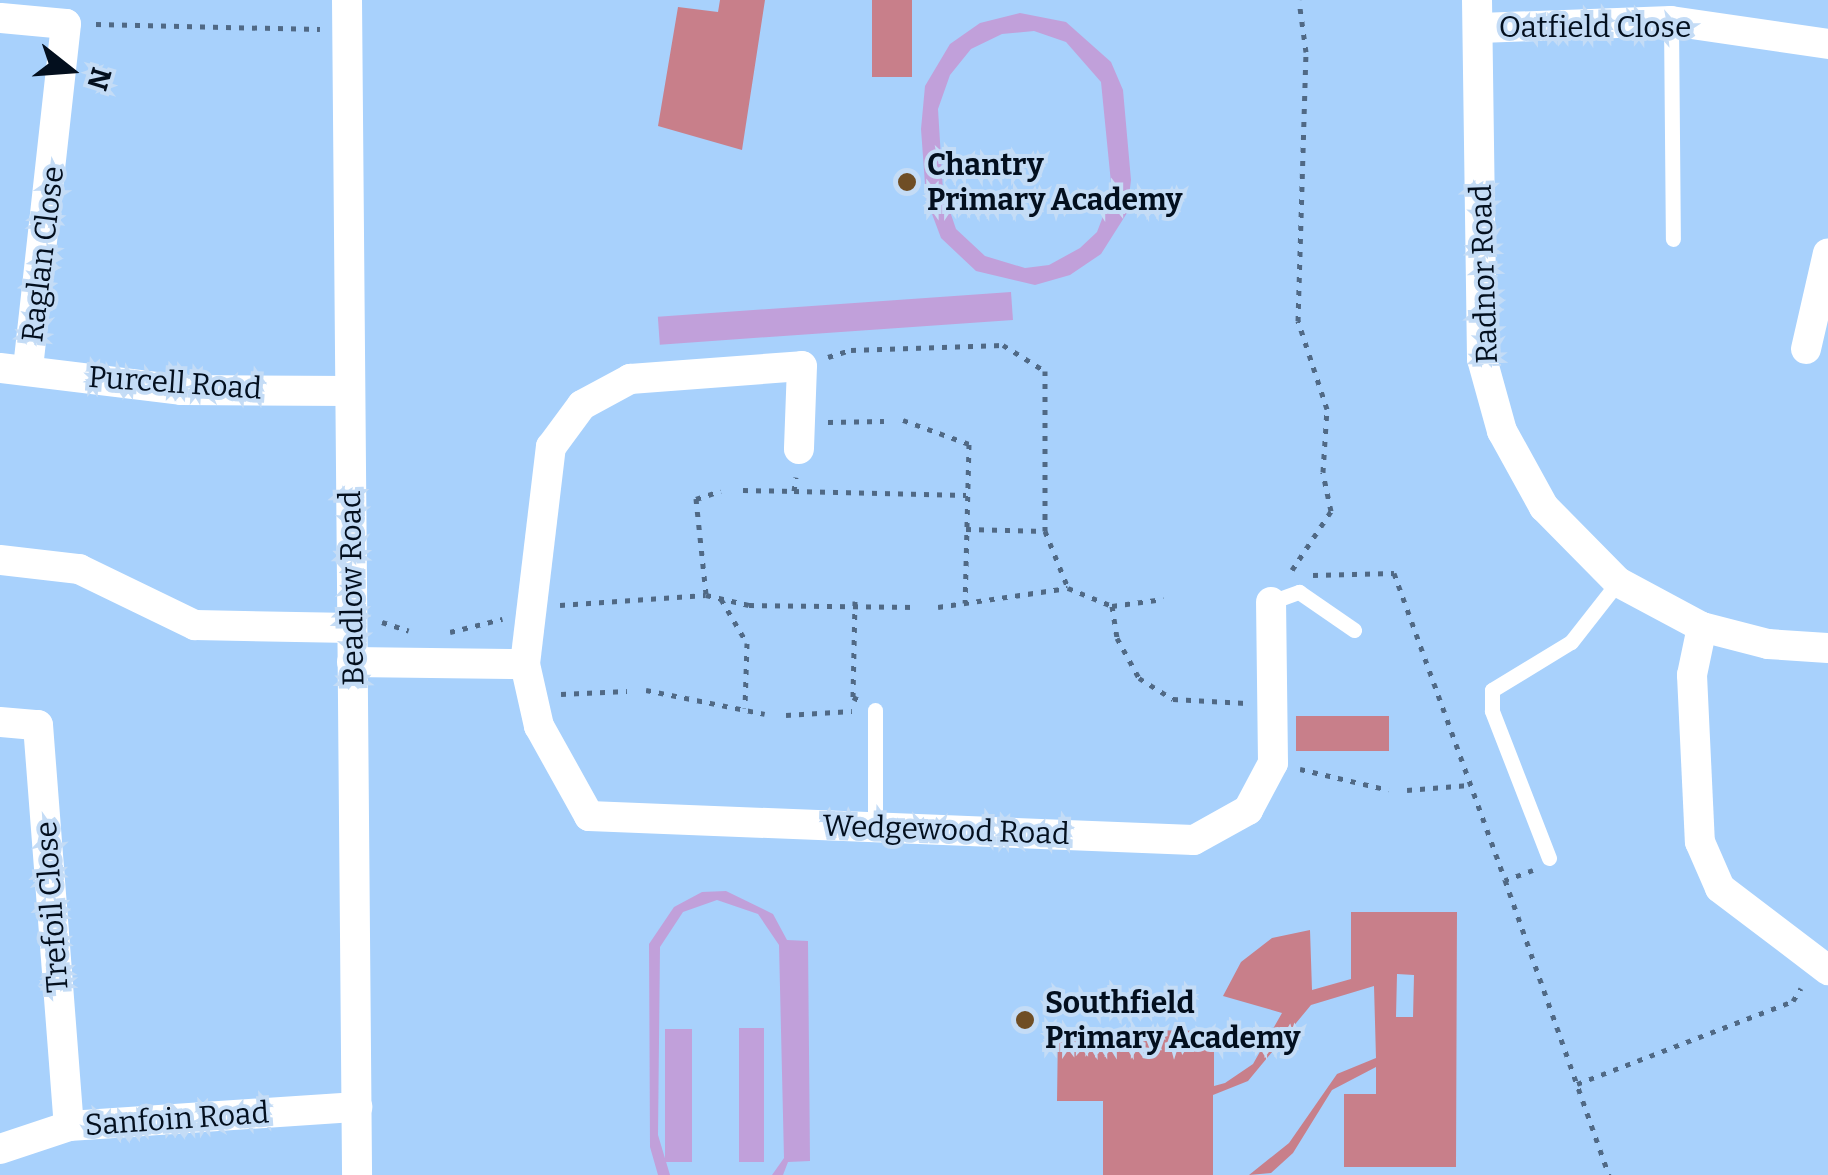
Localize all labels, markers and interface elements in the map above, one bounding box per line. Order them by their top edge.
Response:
street label: Oatfield Close [1499,9,1691,45]
north arrow [20,20,120,120]
text: N [80,64,118,94]
place label: Chantry Primary Academy [927,147,1182,218]
street label: Raglan Close [14,164,72,344]
marker: Chantry Primary Academy [896,171,918,193]
street label: Radnor Road [1463,184,1505,364]
street label: Purcell Road [87,359,263,407]
street label: Beadlow Road [332,490,372,686]
street label: Wedgewood Road [822,808,1070,852]
street label: Trefoil Close [28,820,76,994]
place label: Southfield Primary Academy [1045,985,1300,1056]
marker: Southfield Primary Academy [1014,1009,1036,1031]
street label: Sanfoin Road [84,1095,270,1143]

